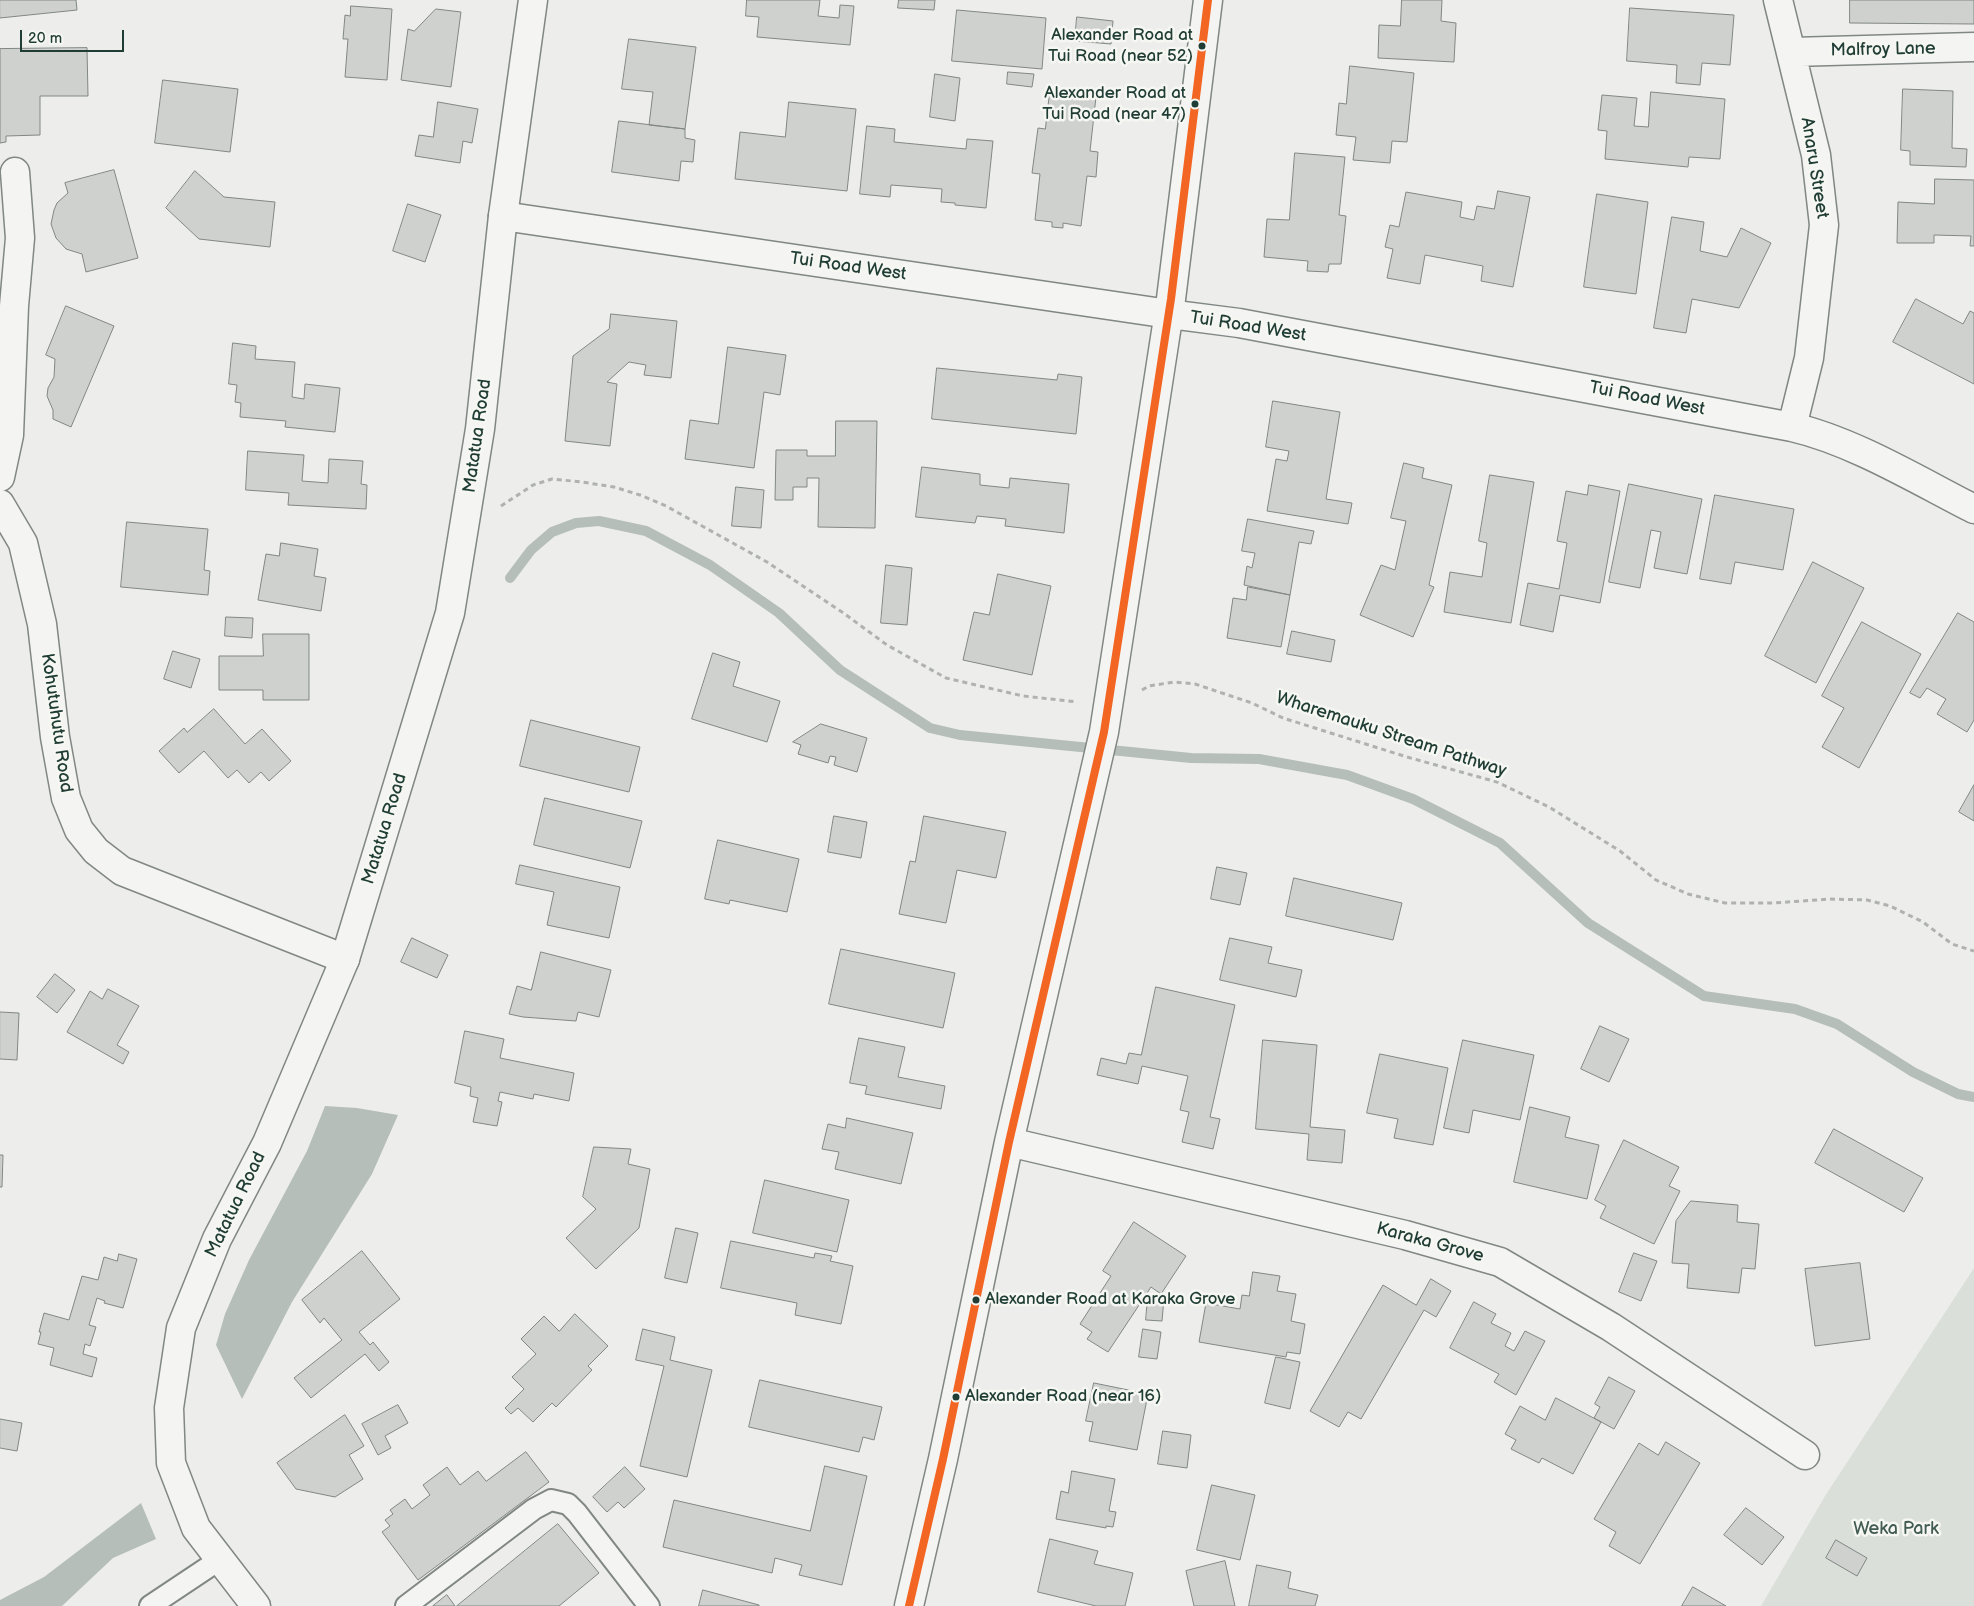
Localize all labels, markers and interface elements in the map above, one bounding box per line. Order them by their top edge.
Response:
scale bar [22,20,126,52]
place label: Alexander Road at Tui Road (near 52) [1048,26,1193,66]
text: 20 m [28,29,62,48]
street label: Malfroy Lane [1830,38,1936,62]
marker: Alexander Road at Tui Road (near 52) [1197,41,1207,51]
place label: Alexander Road at Tui Road (near 47) [1042,84,1186,124]
marker: Alexander Road at Tui Road (near 47) [1190,99,1200,109]
street label: Anaru Street [1795,116,1833,220]
street label: Tui Road West [788,248,908,286]
street label: Tui Road West [1188,307,1308,347]
street label: Tui Road West [1587,377,1707,421]
street label: Matatua Road [459,378,497,494]
street label: Kohutuhutu Road [36,652,76,794]
street label: Wharemauku Stream Pathway [1273,688,1509,782]
street label: Matatua Road [358,771,412,887]
street label: Matatua Road [201,1149,271,1261]
street label: Karaka Grove [1374,1218,1486,1268]
place label: Alexander Road at Karaka Grove [985,1290,1235,1310]
marker: Alexander Road at Karaka Grove [971,1295,981,1305]
place label: Alexander Road (near 16) [965,1387,1161,1407]
marker: Alexander Road (near 16) [951,1392,961,1402]
park label: Weka Park [1853,1518,1939,1540]

